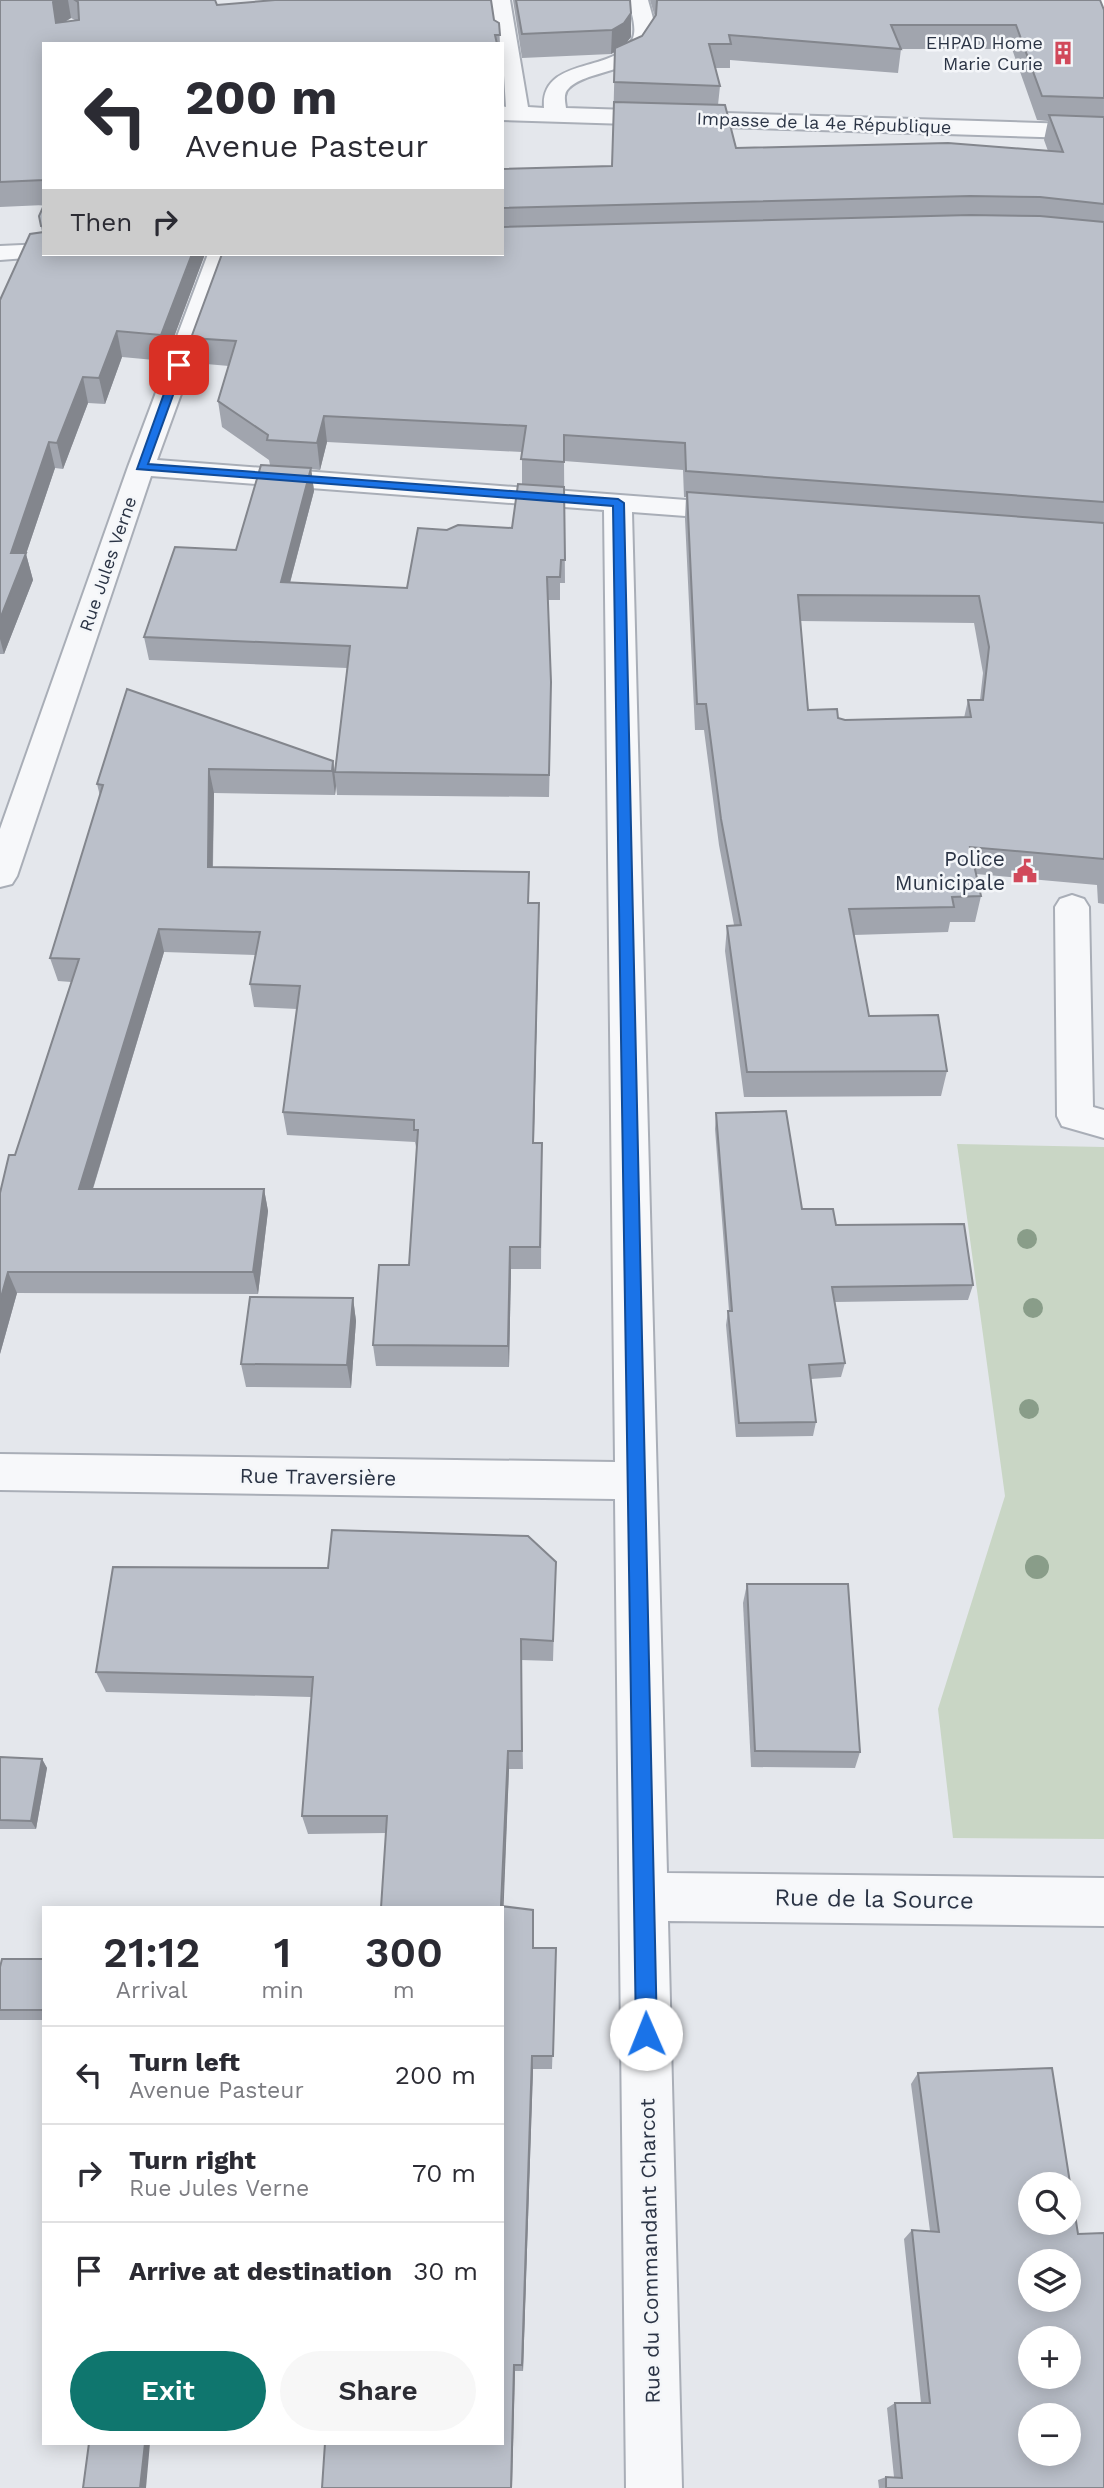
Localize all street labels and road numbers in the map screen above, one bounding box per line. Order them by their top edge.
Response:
street label: Impasse de la 4e République [696,108,952,137]
street label: Rue Jules Verne [75,494,140,634]
street label: Rue Traversière [239,1463,397,1490]
street label: Rue de la Source [774,1883,974,1915]
street label: Rue du Commandant Charcot [634,2098,665,2404]

